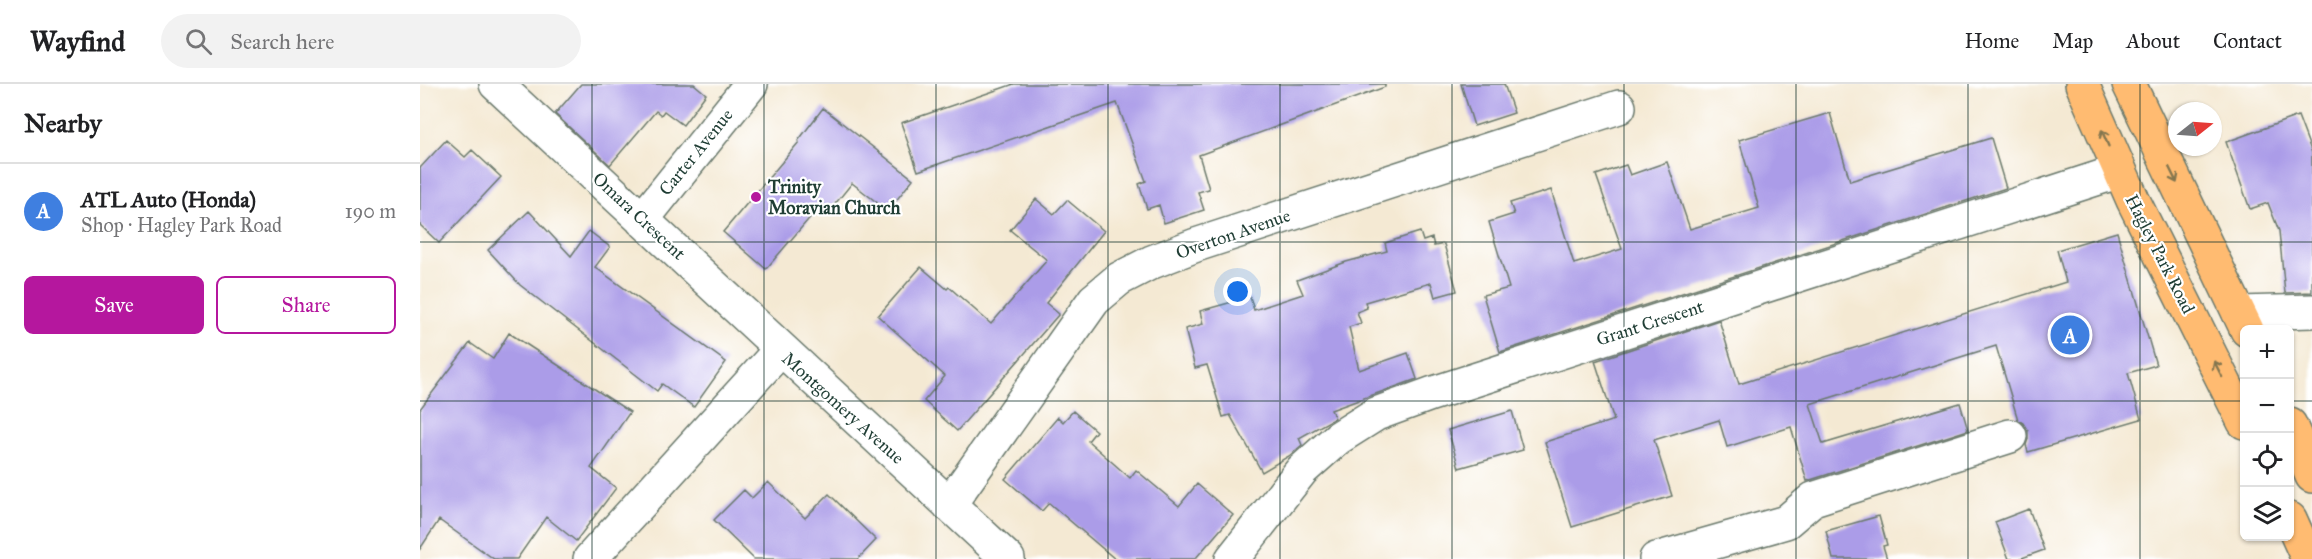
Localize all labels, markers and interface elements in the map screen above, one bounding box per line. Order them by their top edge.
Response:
search box [161,14,581,68]
text: Wayfind [30,24,125,59]
icon: search [182,25,215,58]
text: Search here [230,28,334,55]
text: Home [1964,28,2019,54]
text: Map [2052,28,2093,54]
text: About [2126,28,2180,54]
text: Contact [2213,28,2282,54]
north arrow [2168,102,2222,156]
street label: Carter Avenue [654,104,738,200]
text: Nearby [24,107,102,139]
one-way arrow [2099,129,2110,147]
one-way arrow [2168,165,2180,183]
street label: Omara Crescent [588,167,690,265]
place label: Trinity Moravian Church [767,176,902,219]
text: ATL Auto (Honda) [81,186,256,213]
marker: Trinity Moravian Church [749,190,763,204]
street label: Hagley Park Road [2120,191,2200,318]
text: A [37,199,50,223]
text: 190 m [345,199,396,223]
street label: Overton Avenue [1173,204,1293,264]
text: Shop · Hagley Park Road [81,213,282,237]
button: Save [24,276,204,334]
button: Share [216,276,396,334]
your location [1223,277,1252,306]
street label: Grant Crescent [1594,295,1707,351]
pin: A [2050,312,2090,358]
map controls [2240,325,2294,541]
button: + [2240,325,2294,379]
street label: Montgomery Avenue [777,347,909,469]
one-way arrow [2212,361,2223,379]
button: − [2240,379,2294,433]
button: locate [2240,433,2294,487]
button: layers [2240,487,2294,541]

